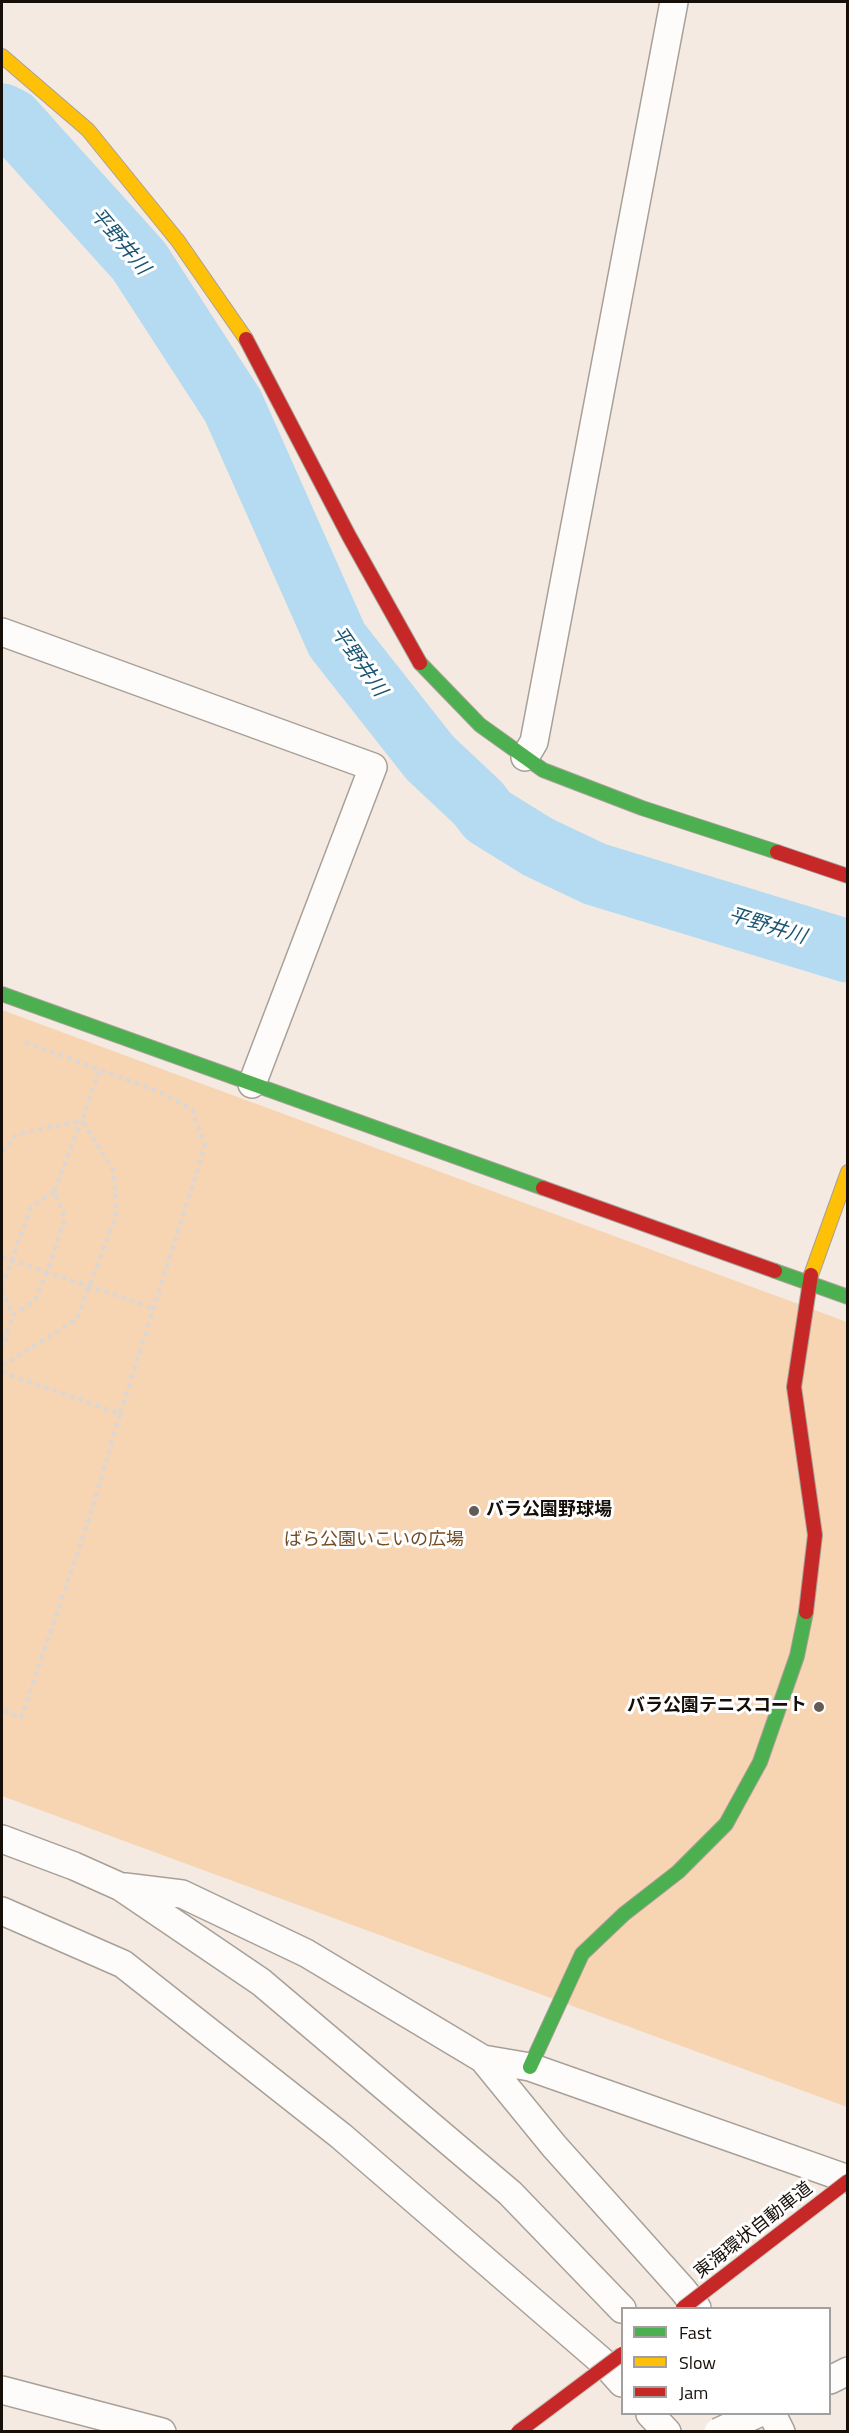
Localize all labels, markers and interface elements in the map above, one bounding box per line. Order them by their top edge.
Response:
water label: 平野井川 [84,204,154,280]
water label: 平野井川 [325,622,391,702]
water label: 平野井川 [725,904,809,950]
place label: バラ公園野球場 [486,1500,612,1522]
marker: バラ公園野球場 [467,1504,481,1518]
park label: ばら公園いこいの広場 [284,1530,464,1552]
place label: バラ公園テニスコート [627,1696,807,1718]
marker: バラ公園テニスコート [812,1700,826,1714]
street label: 東海環状自動車道 [691,2178,817,2284]
legend [621,2307,831,2415]
text: Fast [679,2319,712,2346]
text: Slow [679,2349,716,2376]
text: Jam [679,2379,708,2406]

